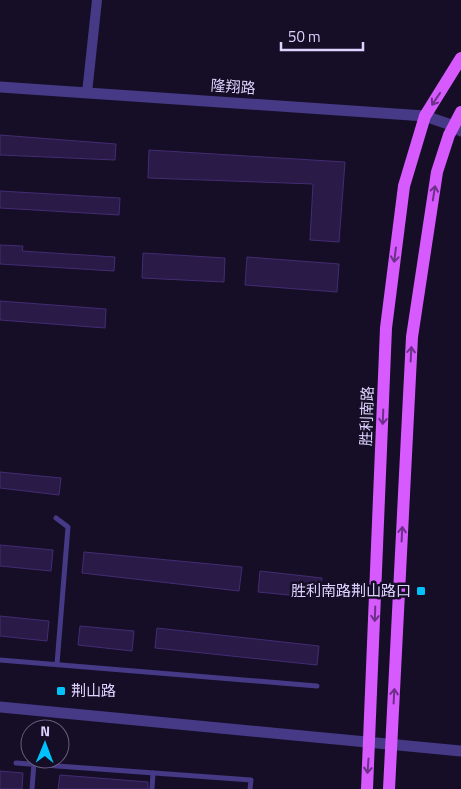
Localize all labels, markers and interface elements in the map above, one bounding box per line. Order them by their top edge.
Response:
scale bar [281,20,364,52]
text: 50 m [288,25,321,48]
street label: 隆翔路 [210,73,256,100]
one-way arrow [430,92,440,106]
one-way arrow [429,186,439,202]
one-way arrow [390,247,400,263]
one-way arrow [407,346,416,362]
street label: 胜利南路 [354,386,379,446]
one-way arrow [378,409,387,425]
one-way arrow [397,526,407,542]
place label: 胜利南路荆山路口 [291,579,411,602]
marker: 胜利南路荆山路口 [415,585,427,597]
one-way arrow [370,606,380,622]
place label: 荆山路 [71,679,116,702]
marker: 荆山路 [55,685,67,697]
one-way arrow [389,689,398,705]
north arrow [20,719,70,769]
text: N [40,720,50,741]
one-way arrow [364,758,373,774]

